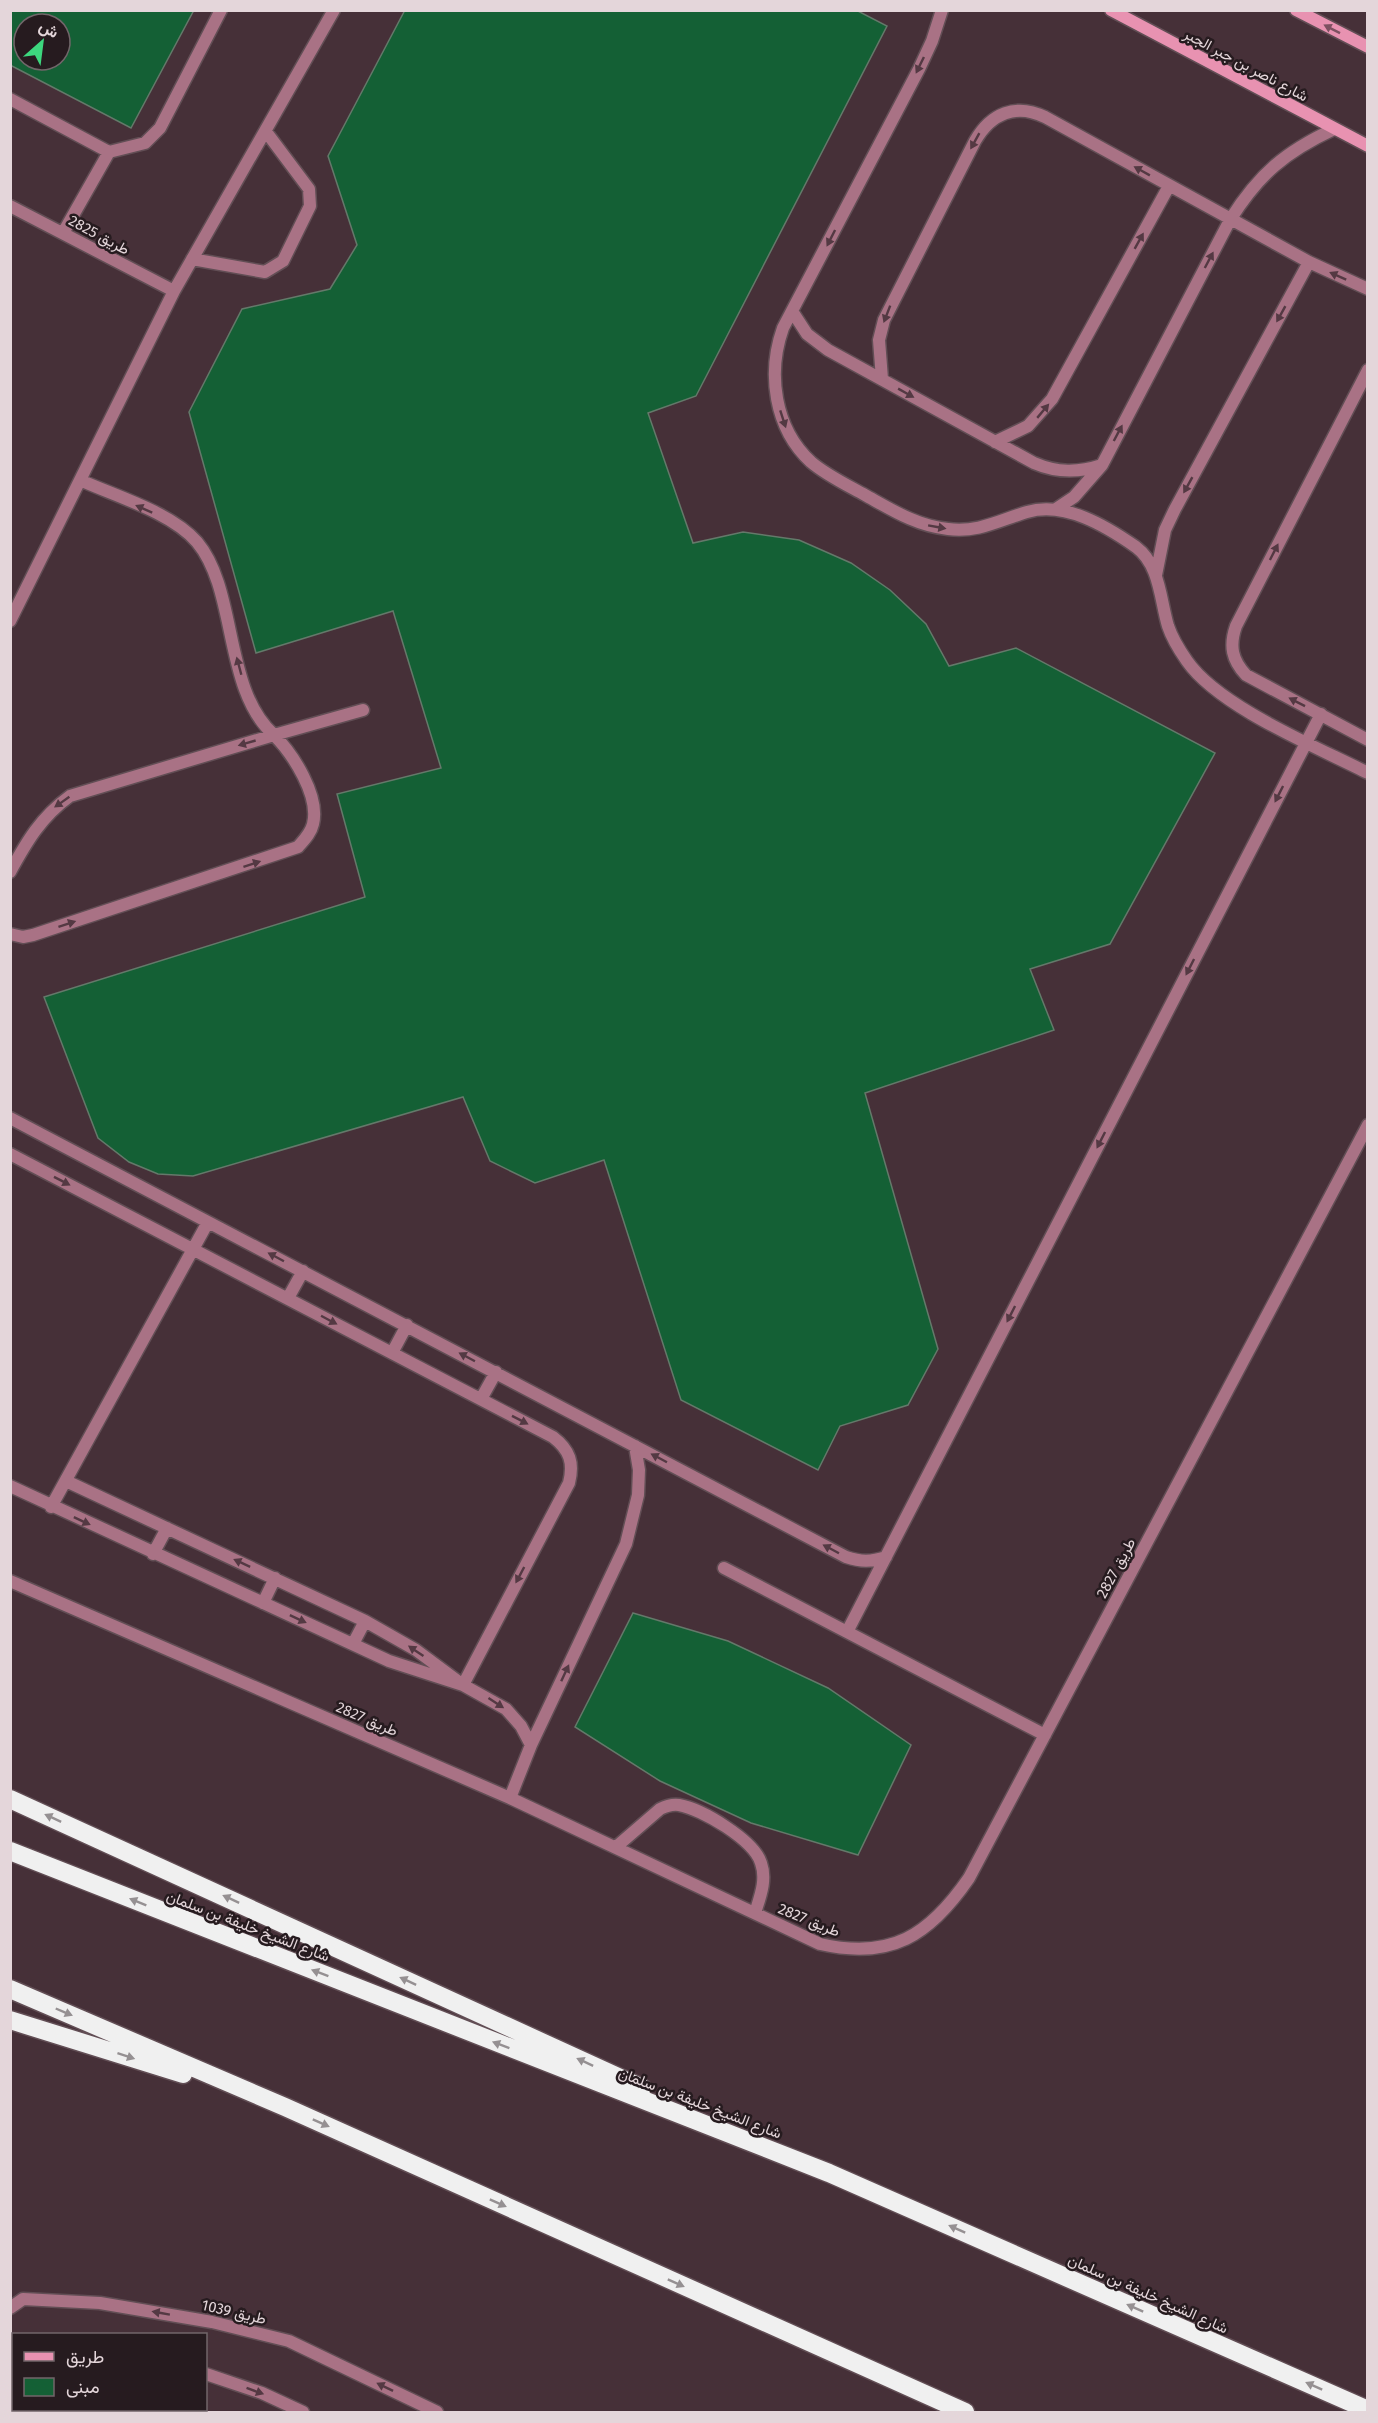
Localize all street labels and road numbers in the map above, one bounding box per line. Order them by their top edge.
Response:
street label: شارع ناصر بن جبر الجبر [1179,24,1311,107]
street label: طريق 2825 [65,211,133,259]
street label: طريق 2827 [1093,1535,1140,1602]
street label: طريق 2827 [333,1698,401,1741]
street label: شارع الشيخ خليفة بن سلمان [163,1887,332,1967]
street label: طريق 2827 [775,1899,843,1942]
street label: شارع الشيخ خليفة بن سلمان [615,2064,784,2144]
street label: شارع الشيخ خليفة بن سلمان [1064,2251,1231,2339]
street label: طريق 1039 [200,2296,268,2329]

